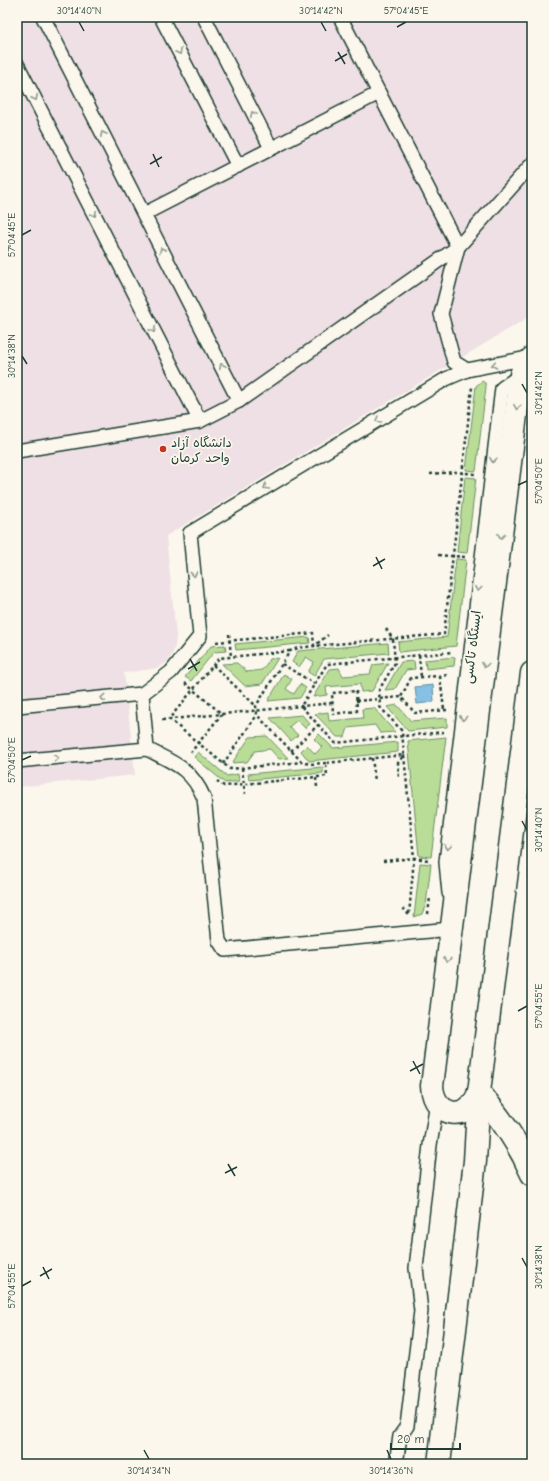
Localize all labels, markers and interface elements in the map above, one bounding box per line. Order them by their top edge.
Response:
text: 30°14'40"N [57,5,101,17]
text: 30°14'42"N [299,5,343,17]
text: 57°04'45"E [384,5,428,17]
one-way arrow [174,47,182,55]
one-way arrow [30,94,38,102]
one-way arrow [251,110,258,118]
one-way arrow [100,131,108,139]
one-way arrow [89,210,97,217]
text: 57°04'45"E [6,213,18,257]
one-way arrow [160,247,167,254]
one-way arrow [148,326,156,333]
text: 30°14'38"N [6,334,18,378]
one-way arrow [491,360,497,368]
one-way arrow [219,363,226,370]
text: 30°14'42"N [533,371,545,415]
one-way arrow [513,404,522,410]
one-way arrow [375,416,382,423]
place label: دانشگاه آزاد واحد کرمان [171,435,232,466]
marker: دانشگاه آزاد واحد کرمان [158,444,168,454]
one-way arrow [489,457,498,463]
text: 57°04'50"E [533,458,545,504]
one-way arrow [263,483,270,490]
one-way arrow [497,533,506,539]
one-way arrow [189,571,198,577]
one-way arrow [474,586,483,592]
street label: ایستگاه تاکسی [460,610,486,685]
one-way arrow [480,662,489,668]
one-way arrow [100,693,106,702]
one-way arrow [459,715,468,721]
text: 57°04'50"E [6,737,18,783]
one-way arrow [53,753,59,762]
text: 30°14'40"N [533,808,545,852]
one-way arrow [444,844,453,850]
one-way arrow [443,957,452,963]
text: 57°04'55"E [533,983,545,1029]
text: 30°14'38"N [533,1245,545,1289]
text: 57°04'55"E [6,1263,18,1309]
scale bar [391,1425,460,1451]
text: 20 m [397,1432,425,1446]
text: 30°14'34"N [127,1465,171,1477]
text: 30°14'36"N [369,1465,413,1477]

